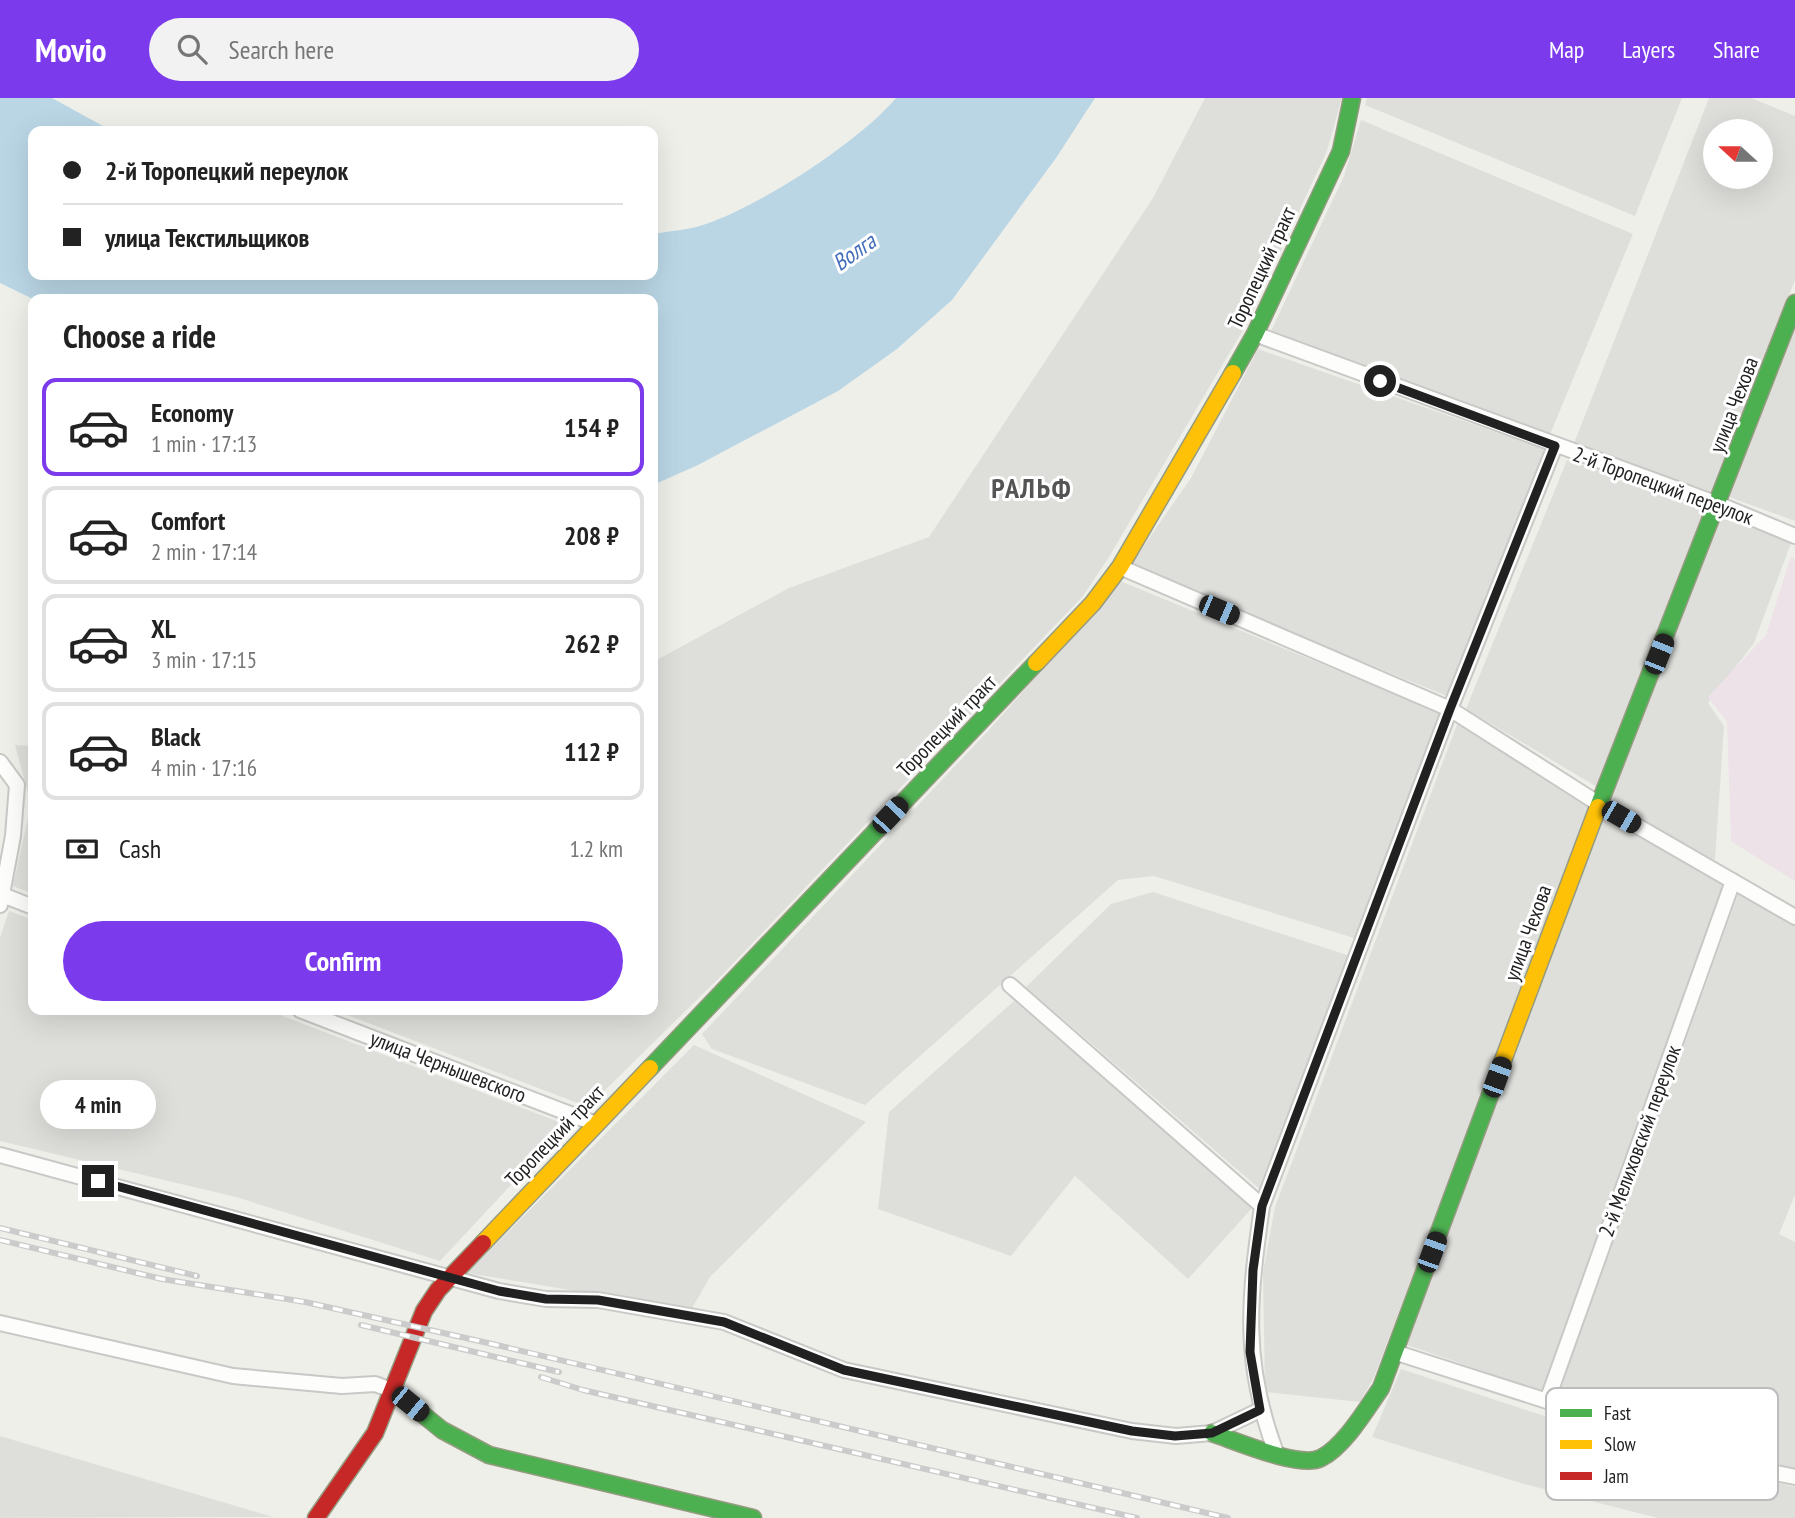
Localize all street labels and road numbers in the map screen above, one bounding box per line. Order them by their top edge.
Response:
street label: Торопецкий тракт [1222,202,1302,333]
street label: улица Чехова [1703,353,1764,456]
street label: 2-й Торопецкий переулок [1569,440,1757,531]
street label: Торопецкий тракт [891,669,1002,782]
street label: улица Чехова [1498,881,1557,985]
street label: улица Чернышевского [366,1024,530,1109]
street label: 2-й Мелиховский переулок [1592,1041,1687,1240]
street label: Торопецкий тракт [499,1079,610,1192]

